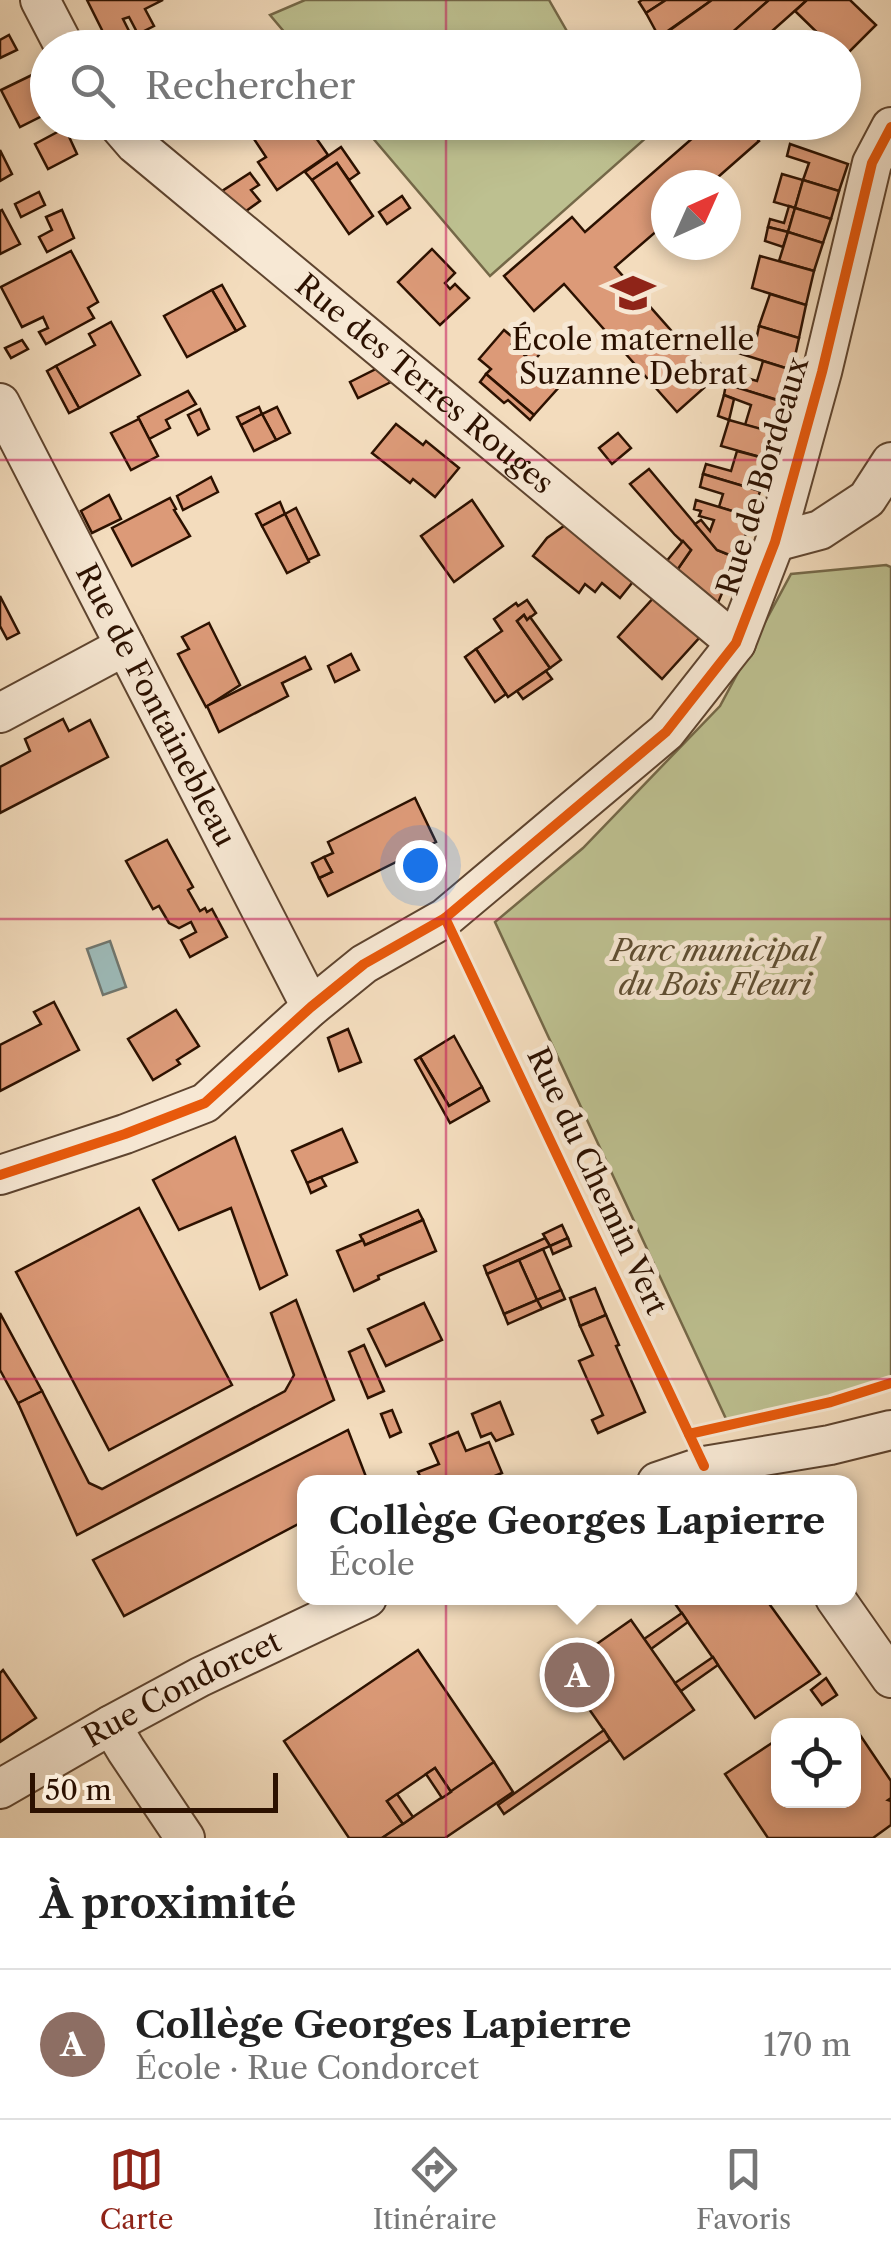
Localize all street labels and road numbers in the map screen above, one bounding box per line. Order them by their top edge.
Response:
street label: Rue des Terres Rouges [288,266,561,501]
street label: Rue de Bordeaux [709,352,816,599]
street label: Rue de Fontainebleau [68,557,244,853]
street label: Rue du Chemin Vert [519,1041,676,1321]
street label: Rue Condorcet [76,1622,287,1755]

